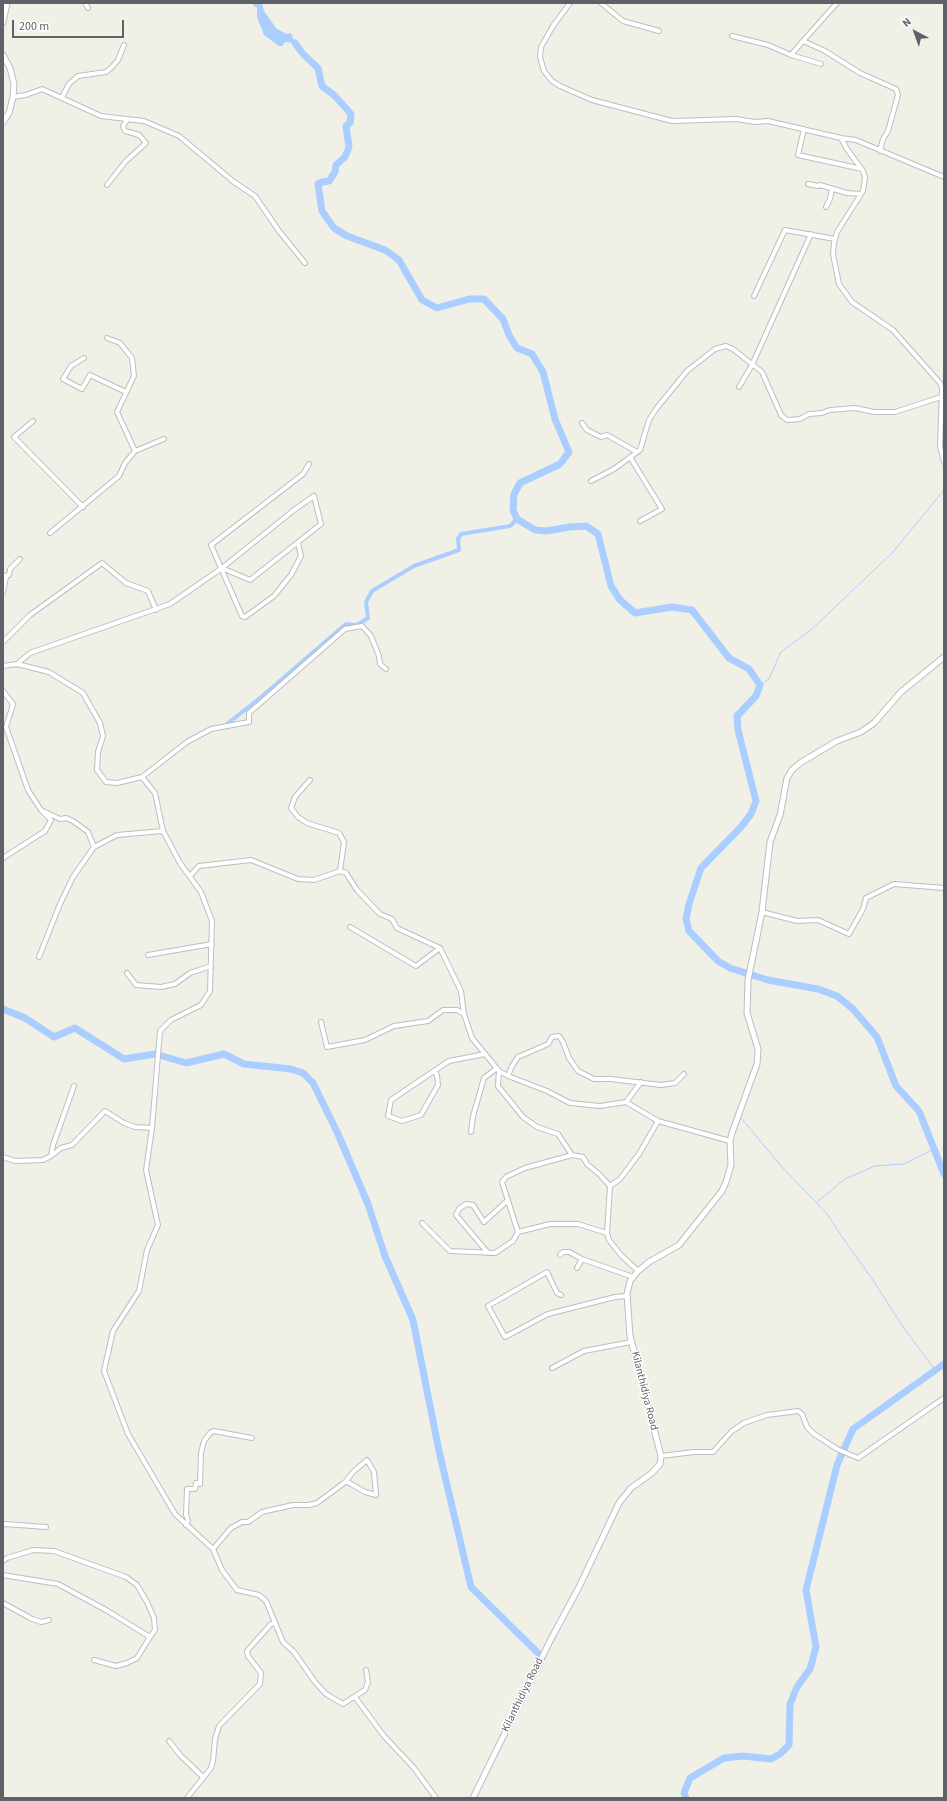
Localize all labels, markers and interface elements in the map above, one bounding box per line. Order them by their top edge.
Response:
scale bar [14,12,126,38]
north arrow [895,12,935,52]
text: N [899,15,914,31]
text: 200 m [19,18,49,35]
street label: Kilanthidiya Road [628,1350,660,1432]
street label: Kilanthidiya Road [499,1656,547,1734]

